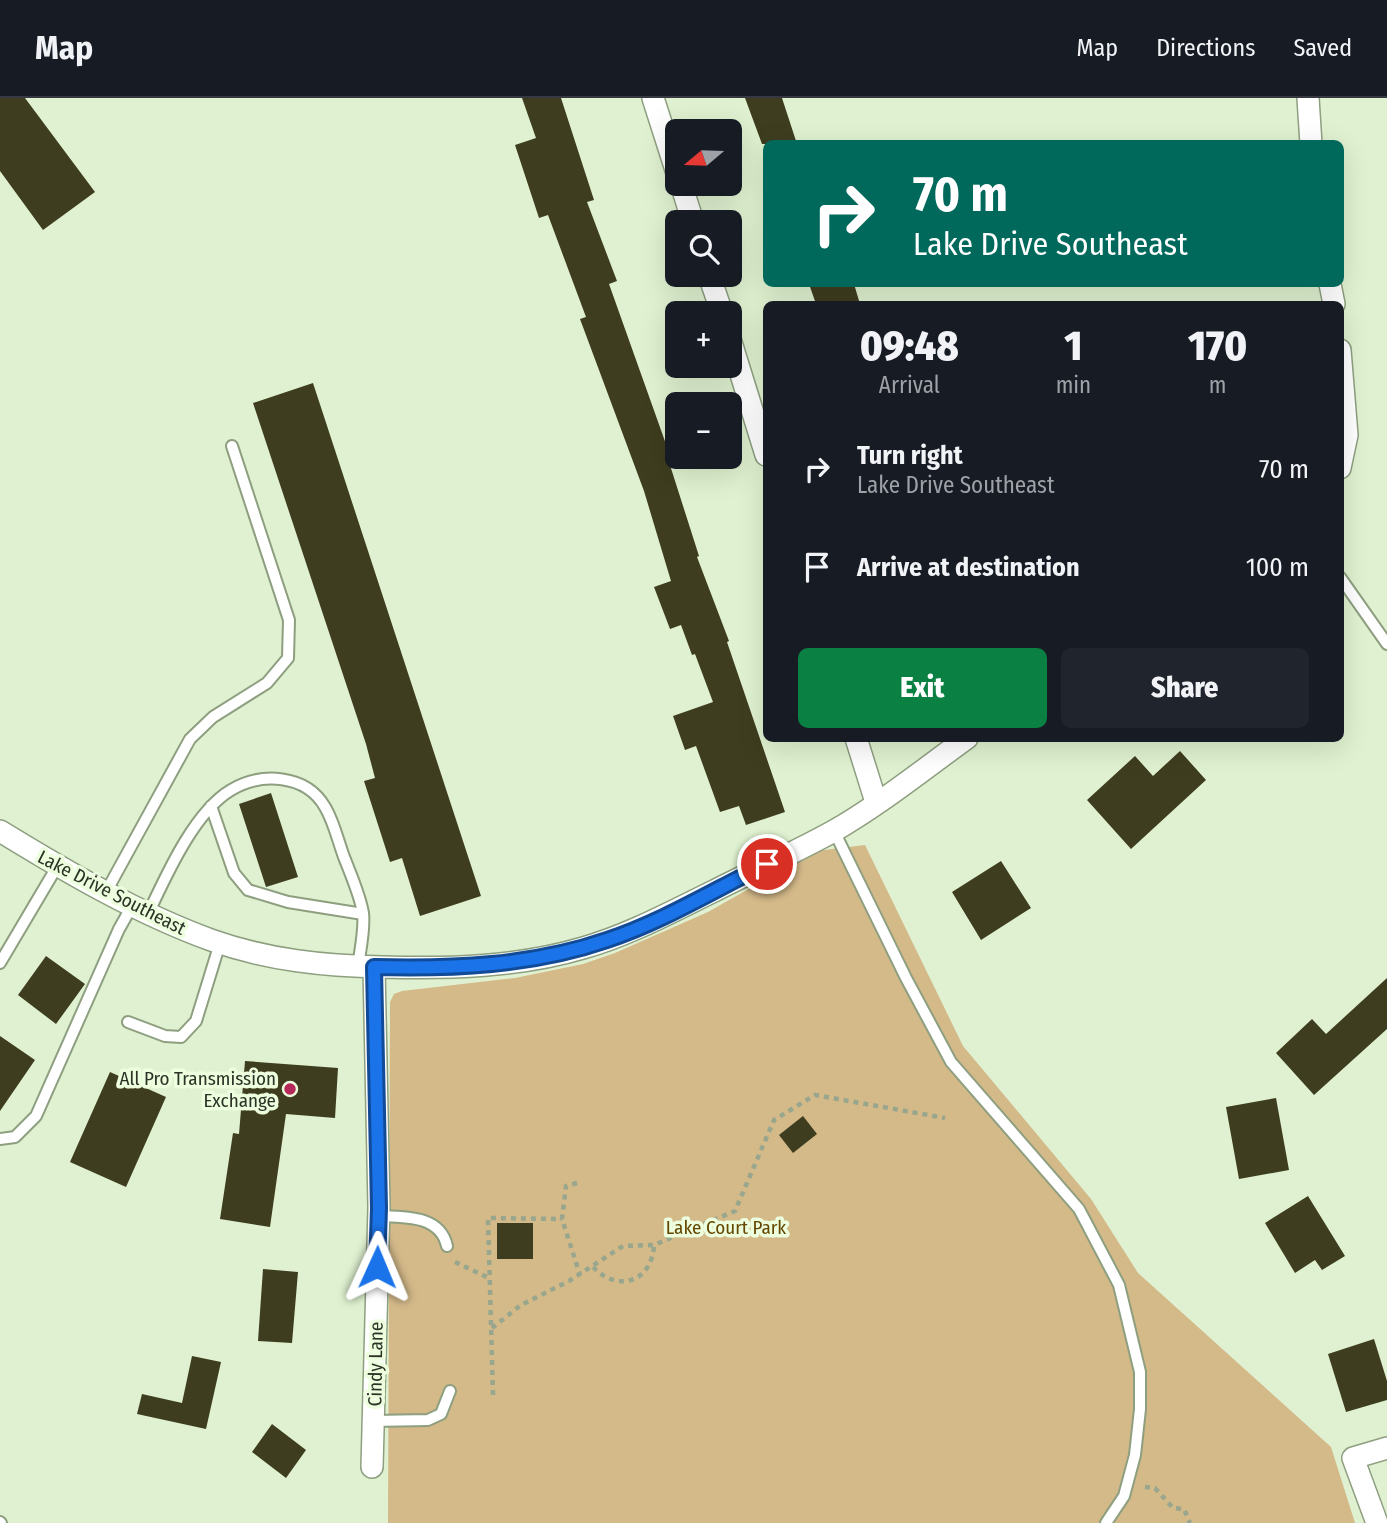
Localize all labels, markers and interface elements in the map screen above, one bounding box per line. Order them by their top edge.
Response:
text: Map [35,28,93,68]
text: Map [1077,34,1118,62]
text: Directions [1156,34,1255,62]
text: Saved [1293,34,1352,62]
north arrow [665,119,742,196]
map controls [665,119,742,469]
text: 70 m [913,165,1008,224]
icon: right [798,168,889,259]
button: search [665,210,742,287]
text: Lake Drive Southeast [913,225,1188,263]
button: + [665,301,742,378]
text: 09:48 [860,321,959,371]
text: 1 [1064,321,1083,371]
text: 170 [1188,321,1247,371]
text: Arrival [879,371,940,399]
text: min [1056,371,1091,399]
text: m [1209,371,1226,399]
button: − [665,392,742,469]
text: Turn right [857,440,963,471]
icon: right [798,450,836,488]
text: 70 m [1259,454,1309,485]
text: Lake Drive Southeast [857,471,1054,499]
icon: arrive [798,548,836,586]
text: Arrive at destination [857,552,1080,583]
text: 100 m [1246,552,1309,583]
button: Exit [798,648,1047,728]
button: Share [1061,648,1309,728]
pin [737,834,797,894]
street label: Lake Drive Southeast [34,845,190,940]
icon: arrive [748,845,786,883]
place label: All Pro Transmission Exchange [119,1067,276,1112]
marker: All Pro Transmission Exchange [282,1081,298,1097]
park label: Lake Court Park [666,1216,786,1239]
position arrow [340,1230,414,1304]
street label: Cindy Lane [363,1322,388,1406]

